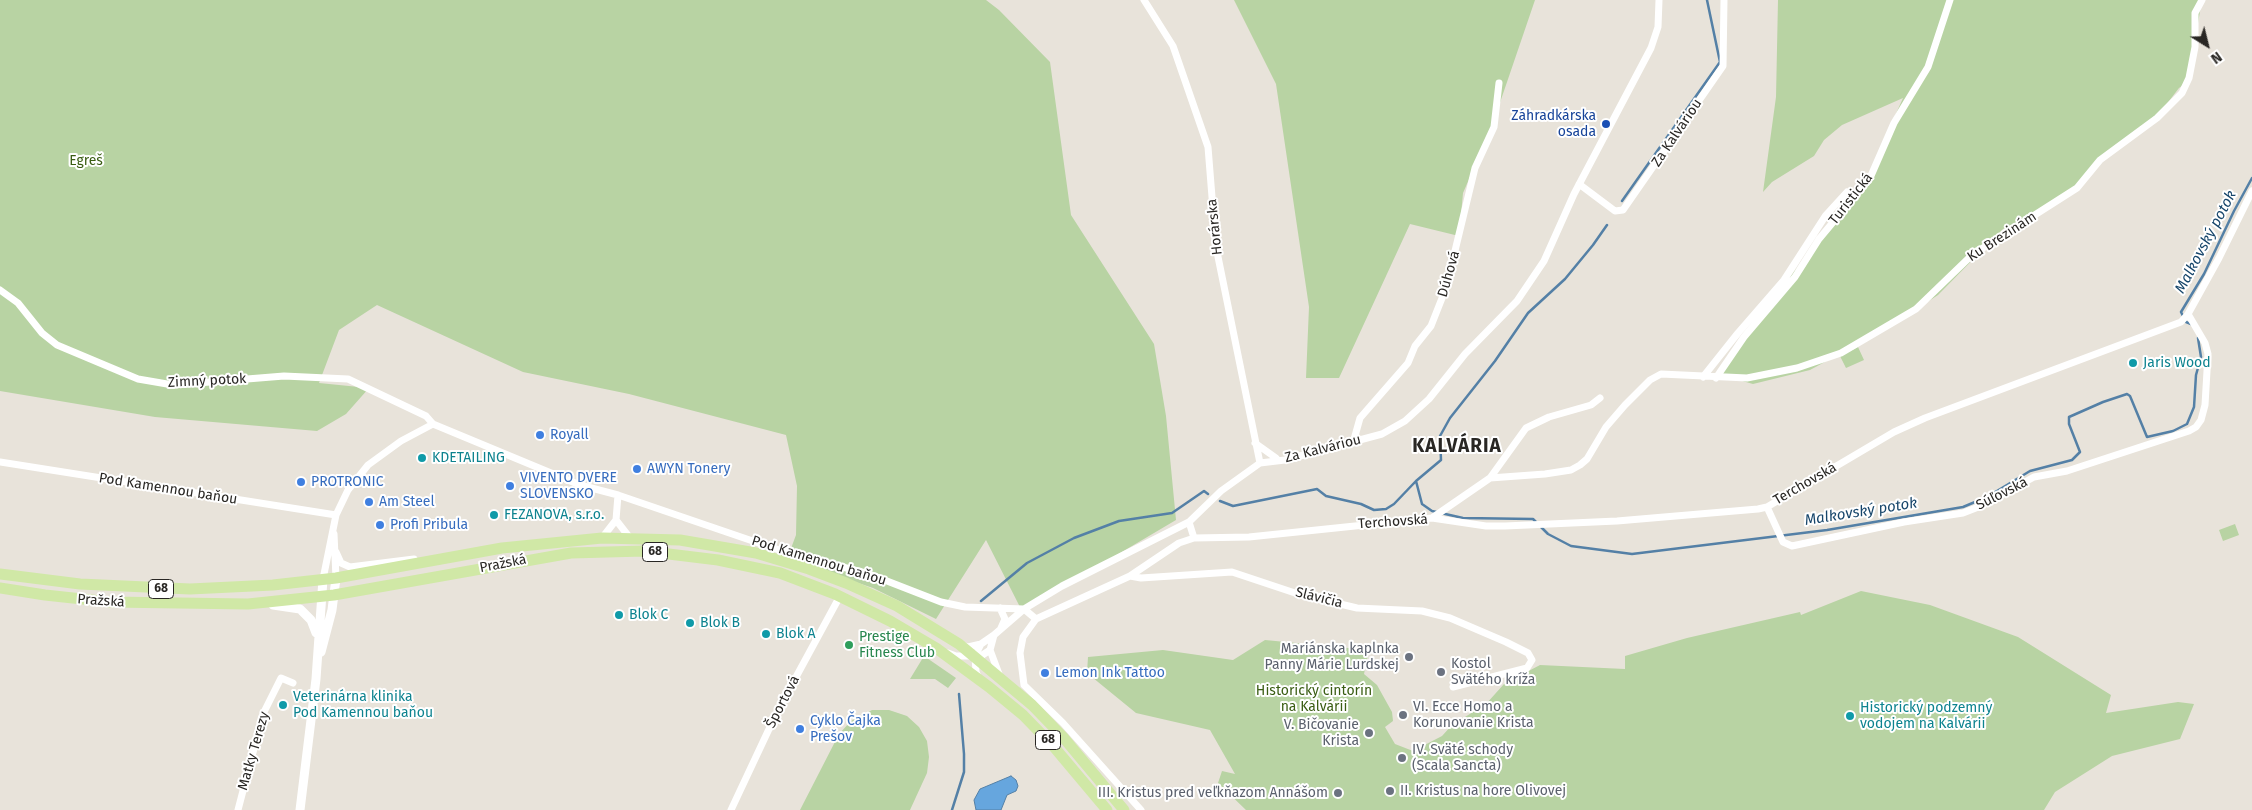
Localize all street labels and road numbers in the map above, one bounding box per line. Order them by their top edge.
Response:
street label: Za Kalváriou [1648,96,1706,170]
street label: Turistická [1826,170,1876,228]
street label: Horárska [1204,198,1226,256]
street label: Ku Brezinám [1964,208,2040,266]
street label: Dúhová [1434,249,1464,299]
street label: Zimný potok [167,371,247,391]
street label: Za Kalváriou [1283,431,1363,467]
street label: Terchovská [1770,459,1840,509]
street label: Pod Kamennou baňou [97,470,239,508]
street label: Súľovská [1973,474,2031,514]
street label: Terchovská [1357,511,1429,533]
street label: Pod Kamennou baňou [750,532,888,590]
road number: 68 [642,542,668,562]
street label: Pražská [478,551,528,577]
road number: 68 [148,580,174,598]
street label: Slávičia [1294,584,1344,612]
street label: Pražská [77,591,125,611]
street label: Športová [763,673,803,731]
street label: Matky Terezy [235,710,273,792]
road number: 68 [1036,730,1060,750]

